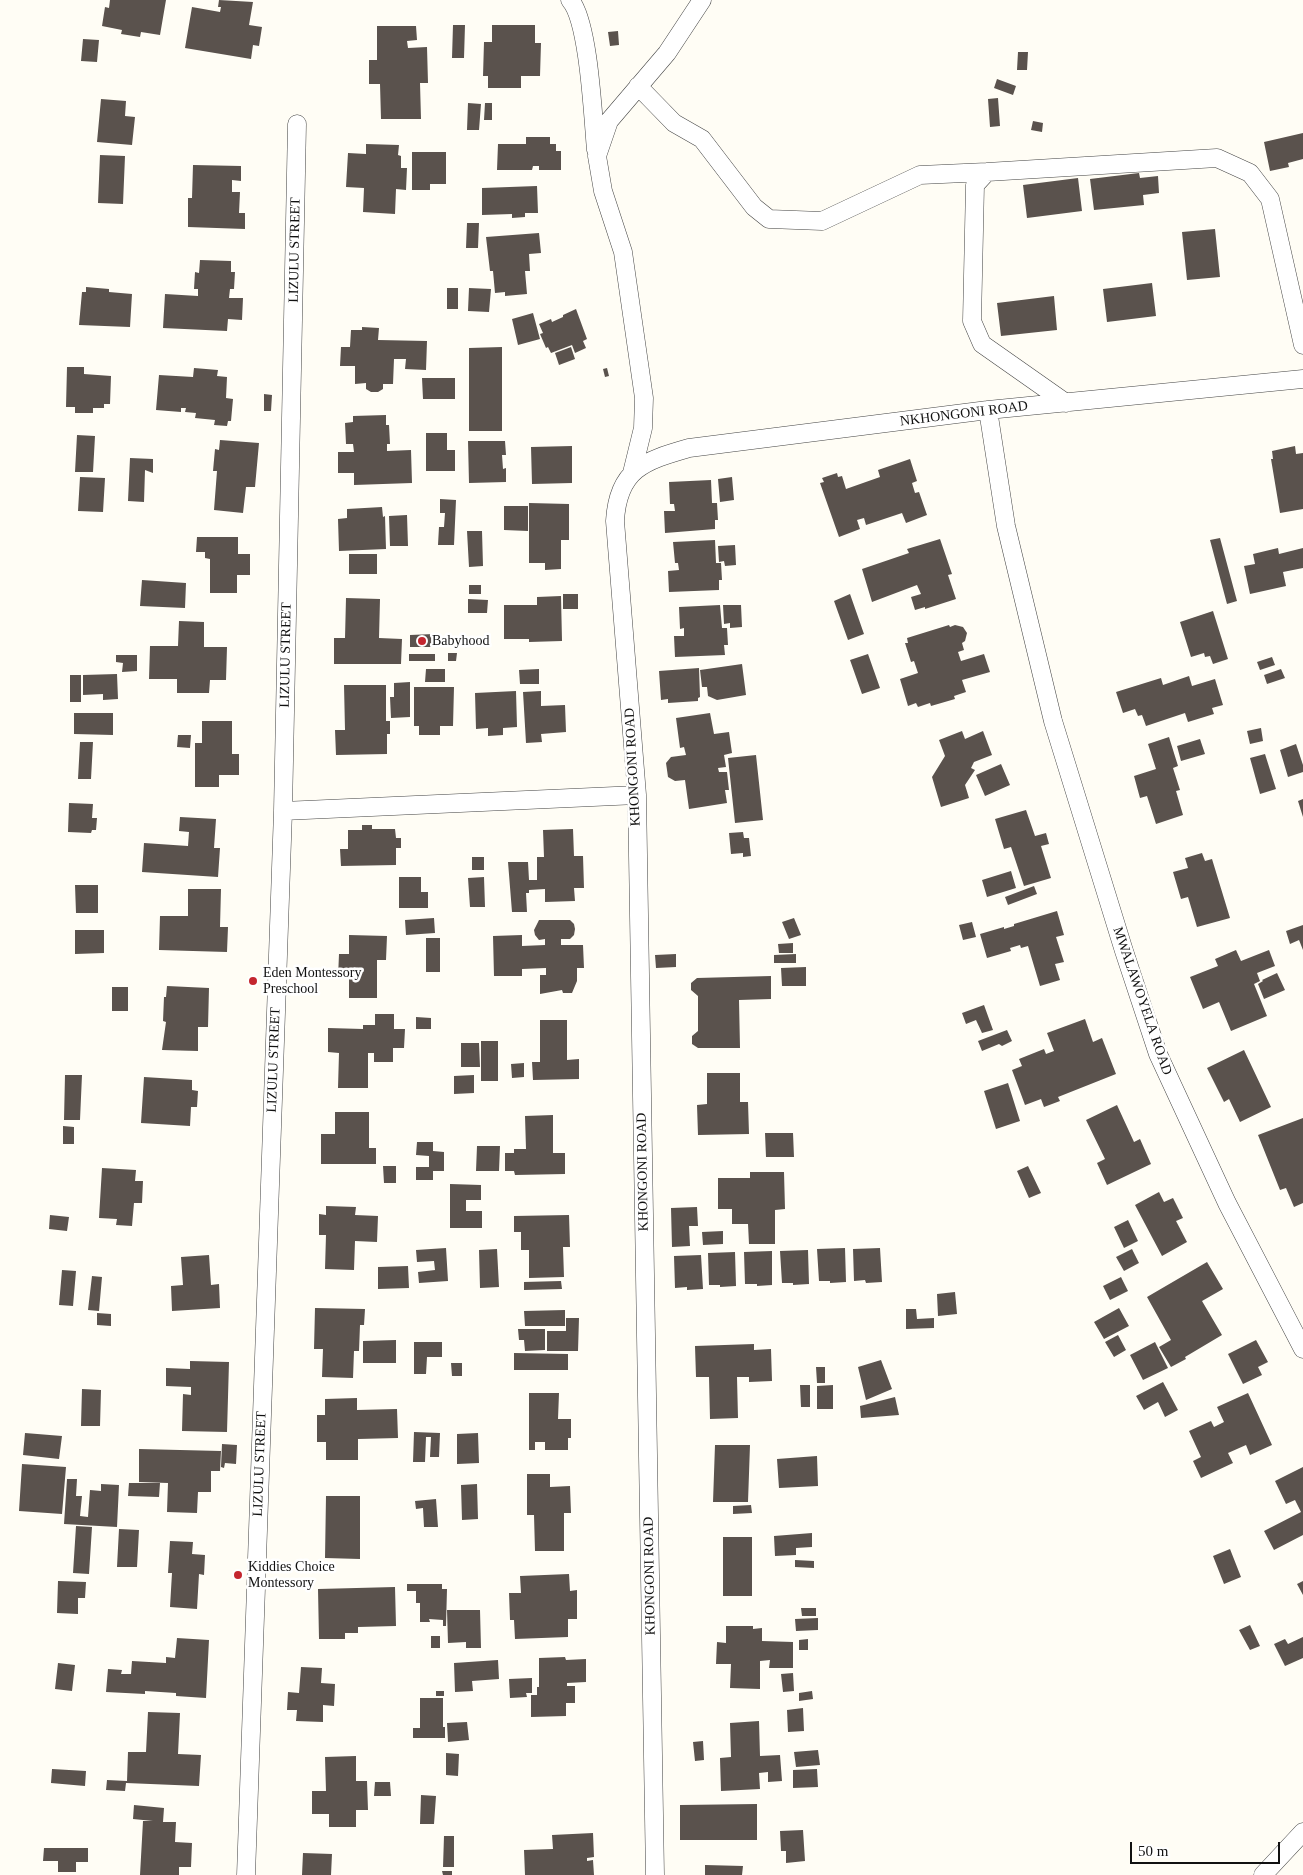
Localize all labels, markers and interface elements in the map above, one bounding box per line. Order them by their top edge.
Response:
street label: LIZULU STREET [286,197,304,303]
street label: NKHONGONI ROAD [899,398,1029,430]
street label: LIZULU STREET [277,602,295,708]
place label: Babyhood [432,633,490,649]
marker: Babyhood [416,635,428,647]
street label: KHONGONI ROAD [622,707,644,827]
street label: MWALAWOYELA ROAD [1109,925,1175,1077]
place label: Eden Montessory Preschool [263,965,361,998]
marker: Eden Montessory Preschool [247,975,259,987]
street label: LIZULU STREET [264,1007,284,1113]
street label: KHONGONI ROAD [634,1113,652,1231]
street label: LIZULU STREET [250,1411,270,1517]
street label: KHONGONI ROAD [641,1517,659,1635]
place label: Kiddies Choice Montessory [248,1559,335,1591]
marker: Kiddies Choice Montessory [232,1569,244,1581]
scale bar [1133,1832,1283,1864]
text: 50 m [1138,1843,1168,1859]

